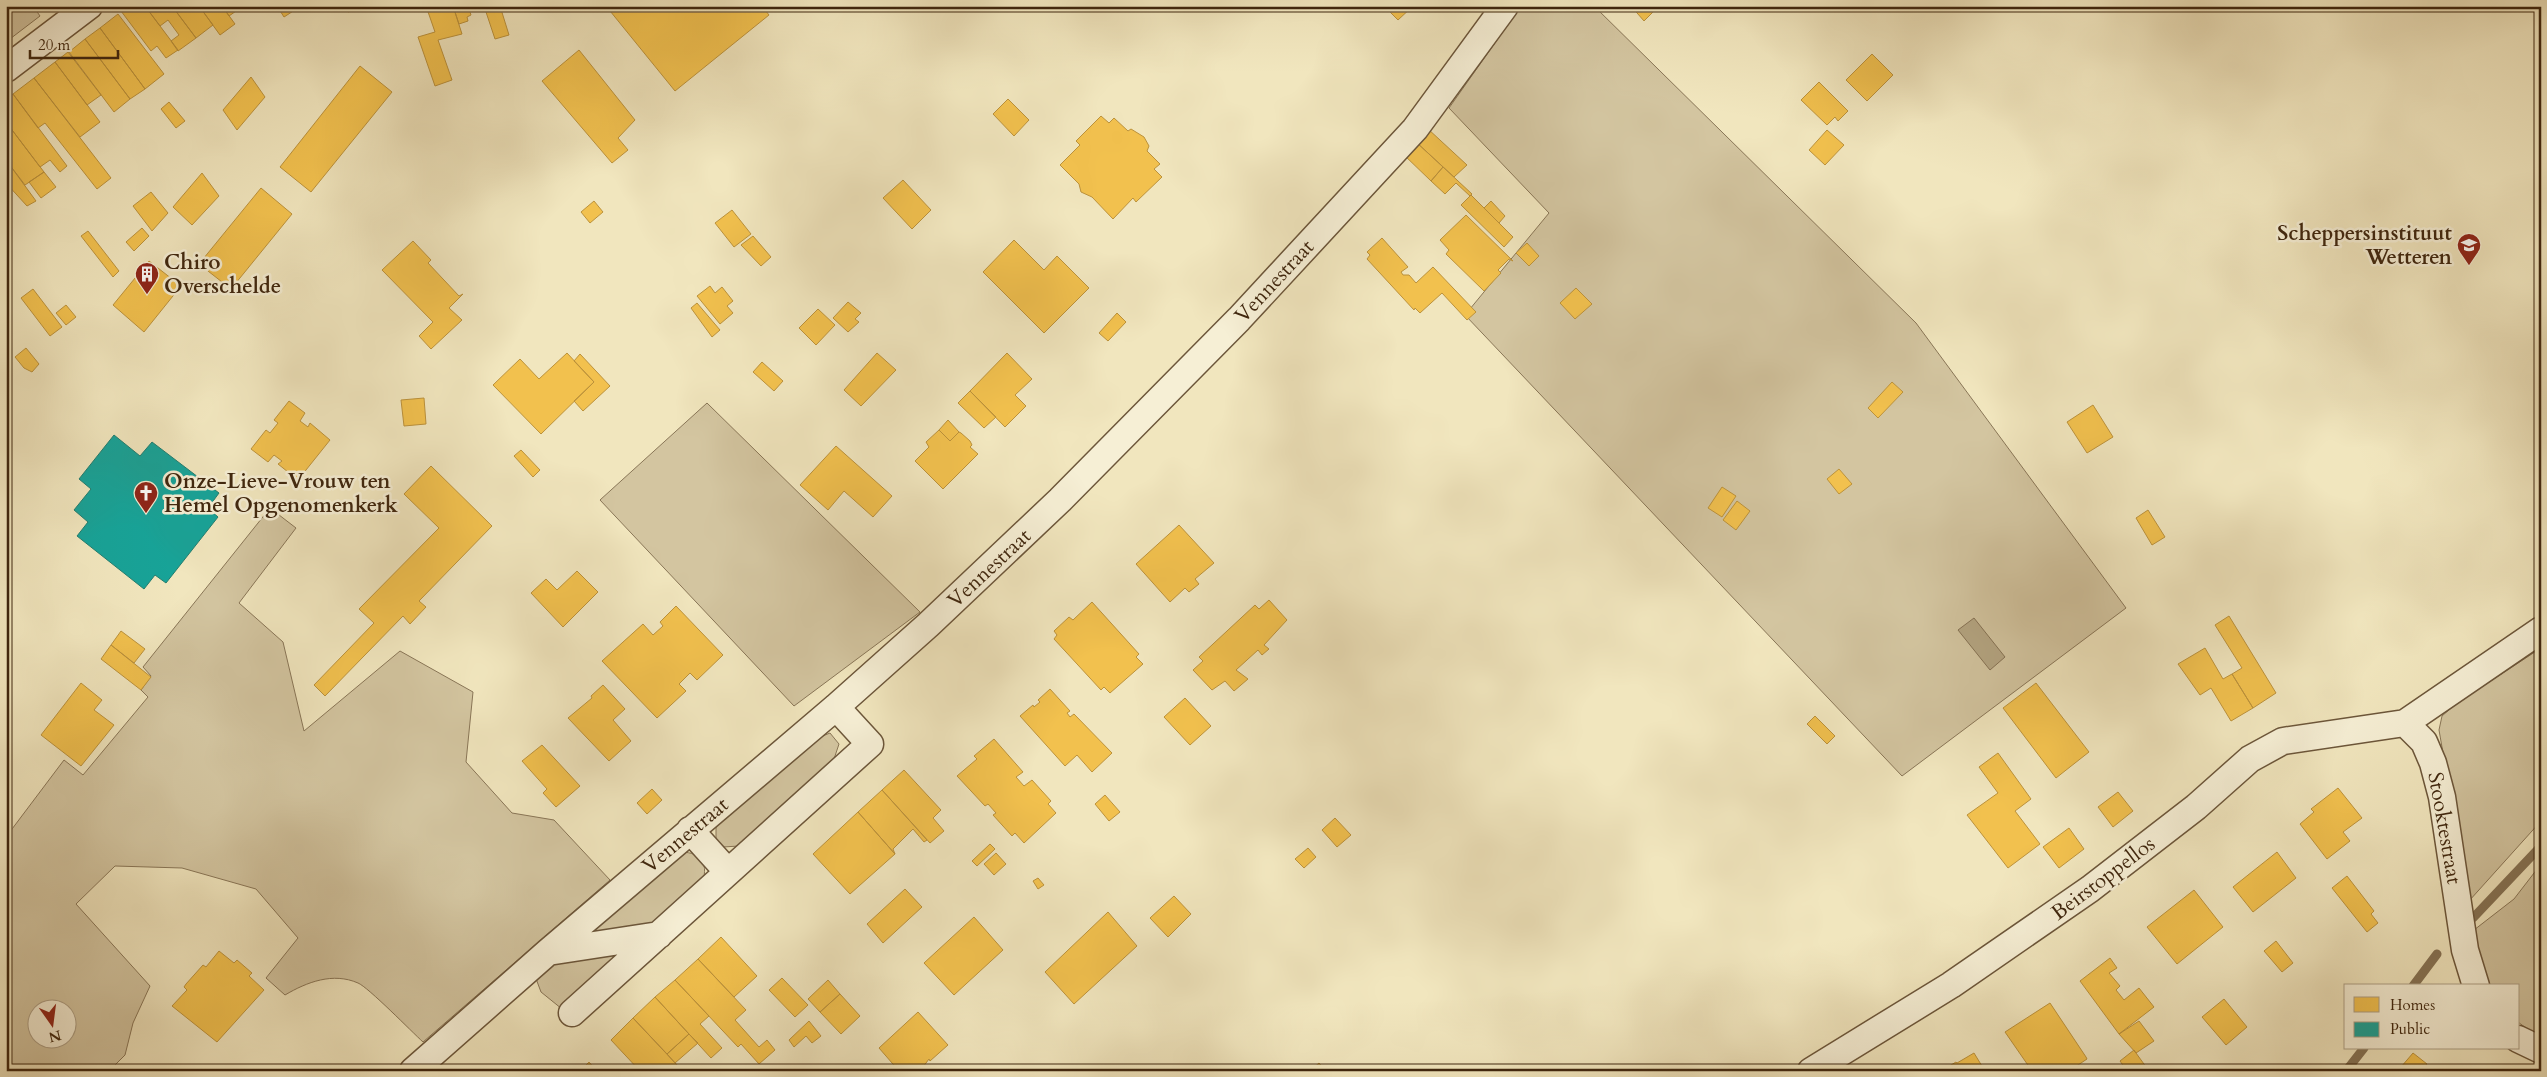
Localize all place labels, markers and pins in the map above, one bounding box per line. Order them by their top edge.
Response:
place label: Scheppersinstituut Wetteren [2277,219,2453,272]
school or university icon: Scheppersinstituut Wetteren [2456,232,2482,266]
place label: Chiro Overschelde [164,248,281,301]
building icon: Chiro Overschelde [134,261,160,295]
place label: Onze-Lieve-Vrouw ten Hemel Opgenomenkerk [164,467,398,520]
church icon: Onze-Lieve-Vrouw ten Hemel Opgenomenkerk [133,480,159,514]

